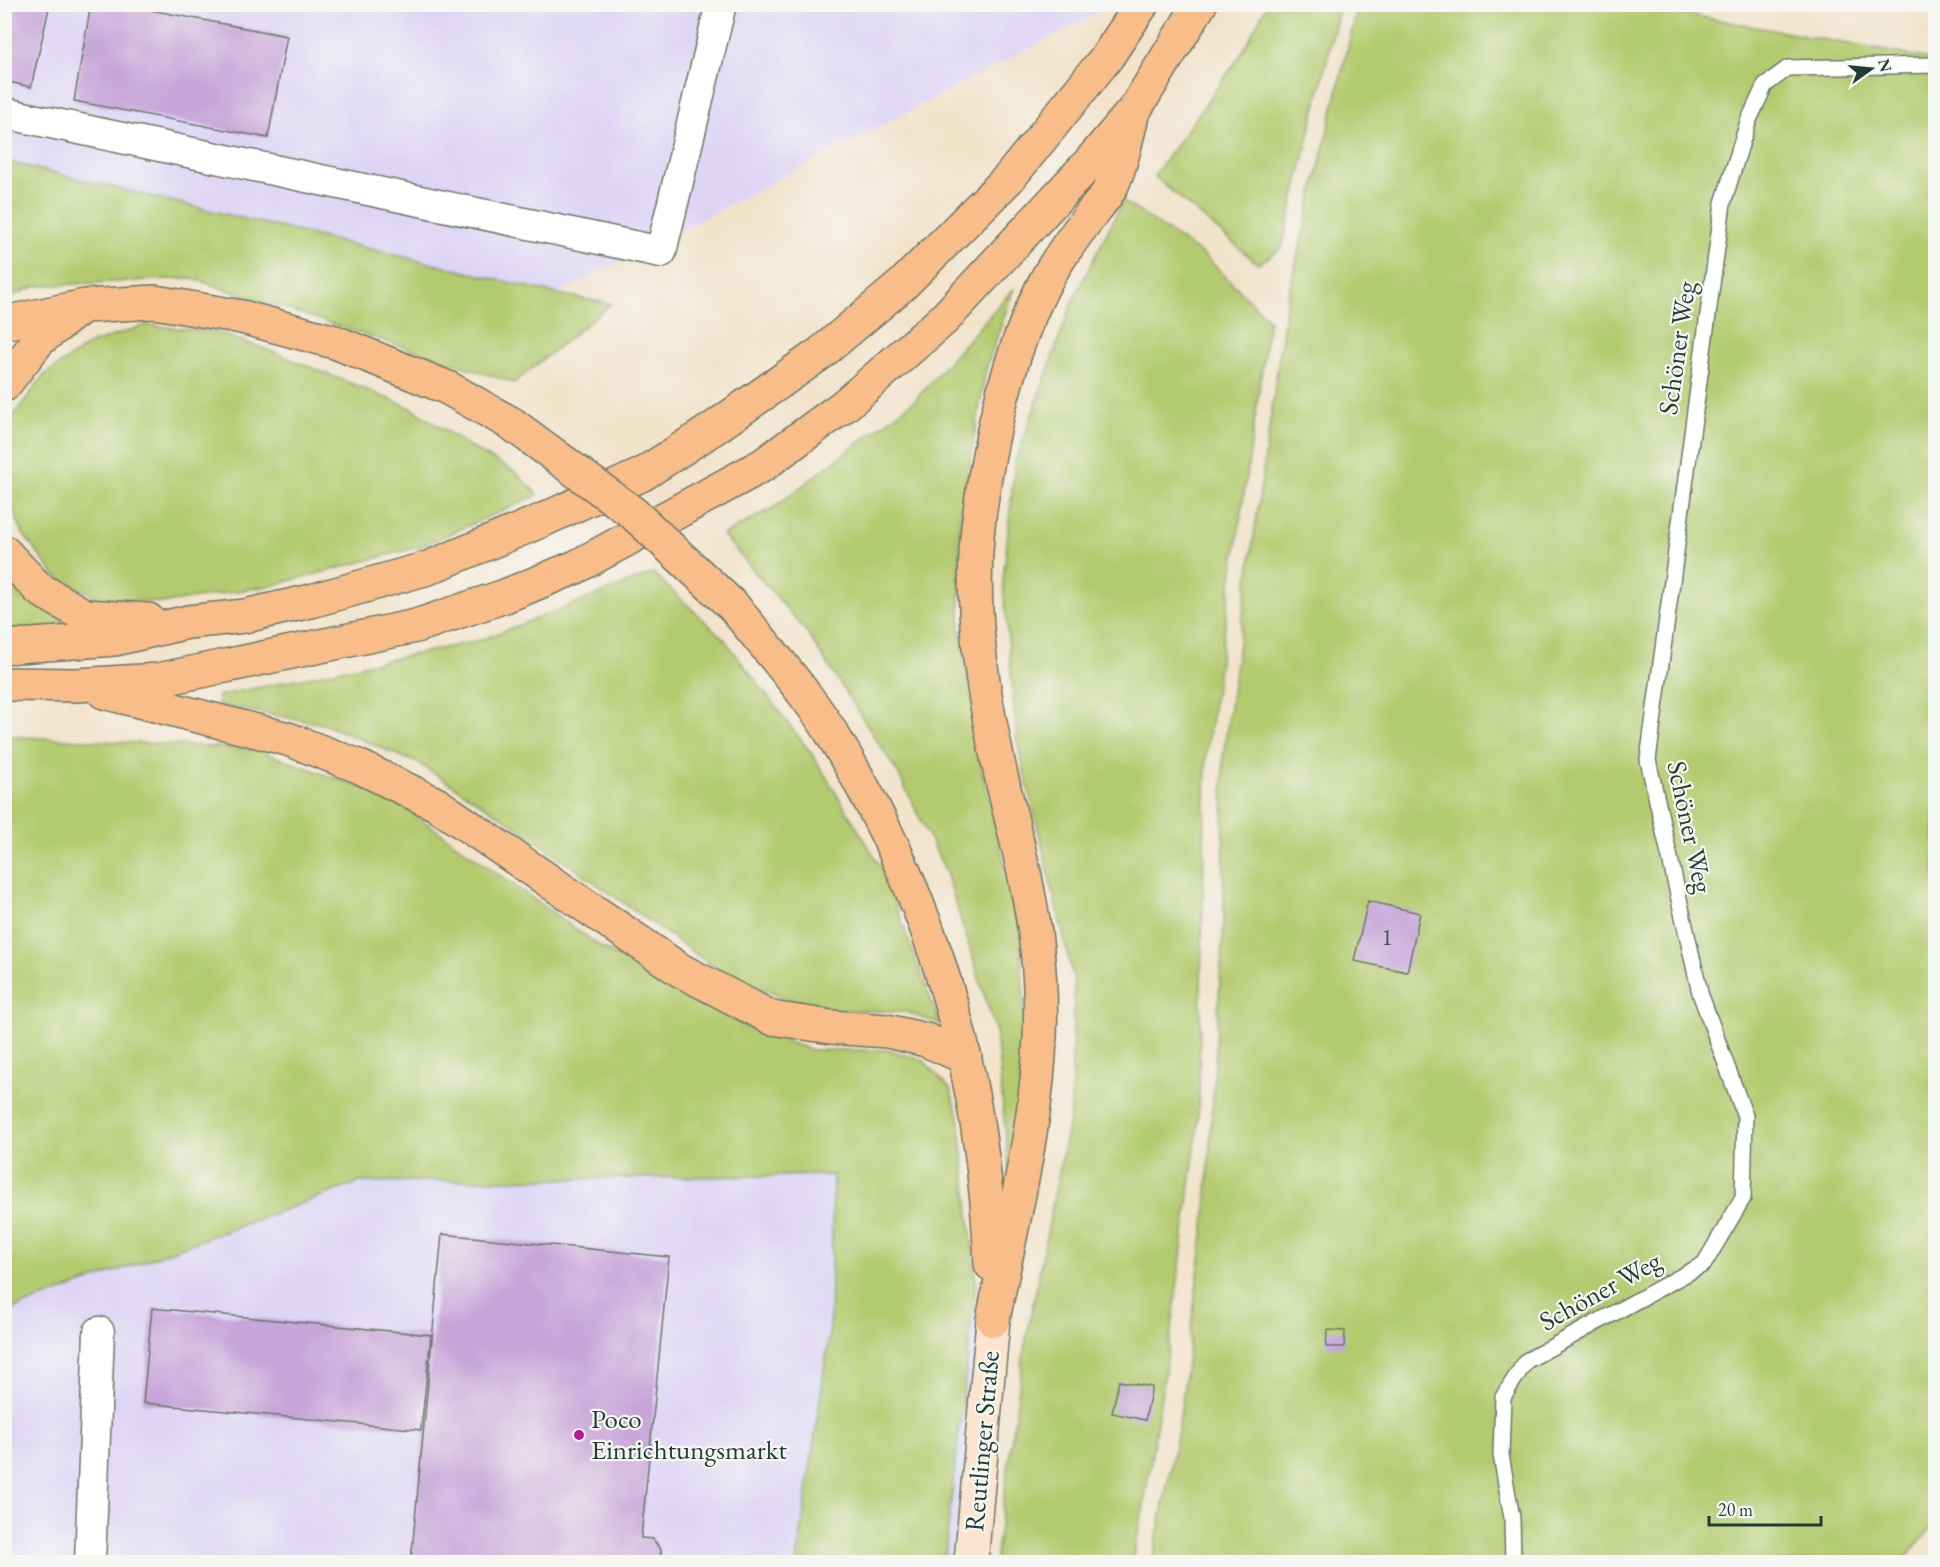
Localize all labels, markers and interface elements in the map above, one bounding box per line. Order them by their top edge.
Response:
north arrow [1841,39,1901,99]
text: N [1873,56,1897,74]
street label: Schöner Weg [1650,279,1703,417]
street label: Schöner Weg [1659,758,1722,896]
house number: 1 [1381,921,1393,952]
street label: Schöner Weg [1533,1243,1667,1338]
street label: Reutlinger Straße [956,1349,1007,1533]
place label: Poco Einrichtungsmarkt [591,1401,788,1467]
marker: Poco Einrichtungsmarkt [572,1428,586,1442]
scale bar [1709,1489,1822,1527]
text: 20 m [1718,1498,1753,1521]

